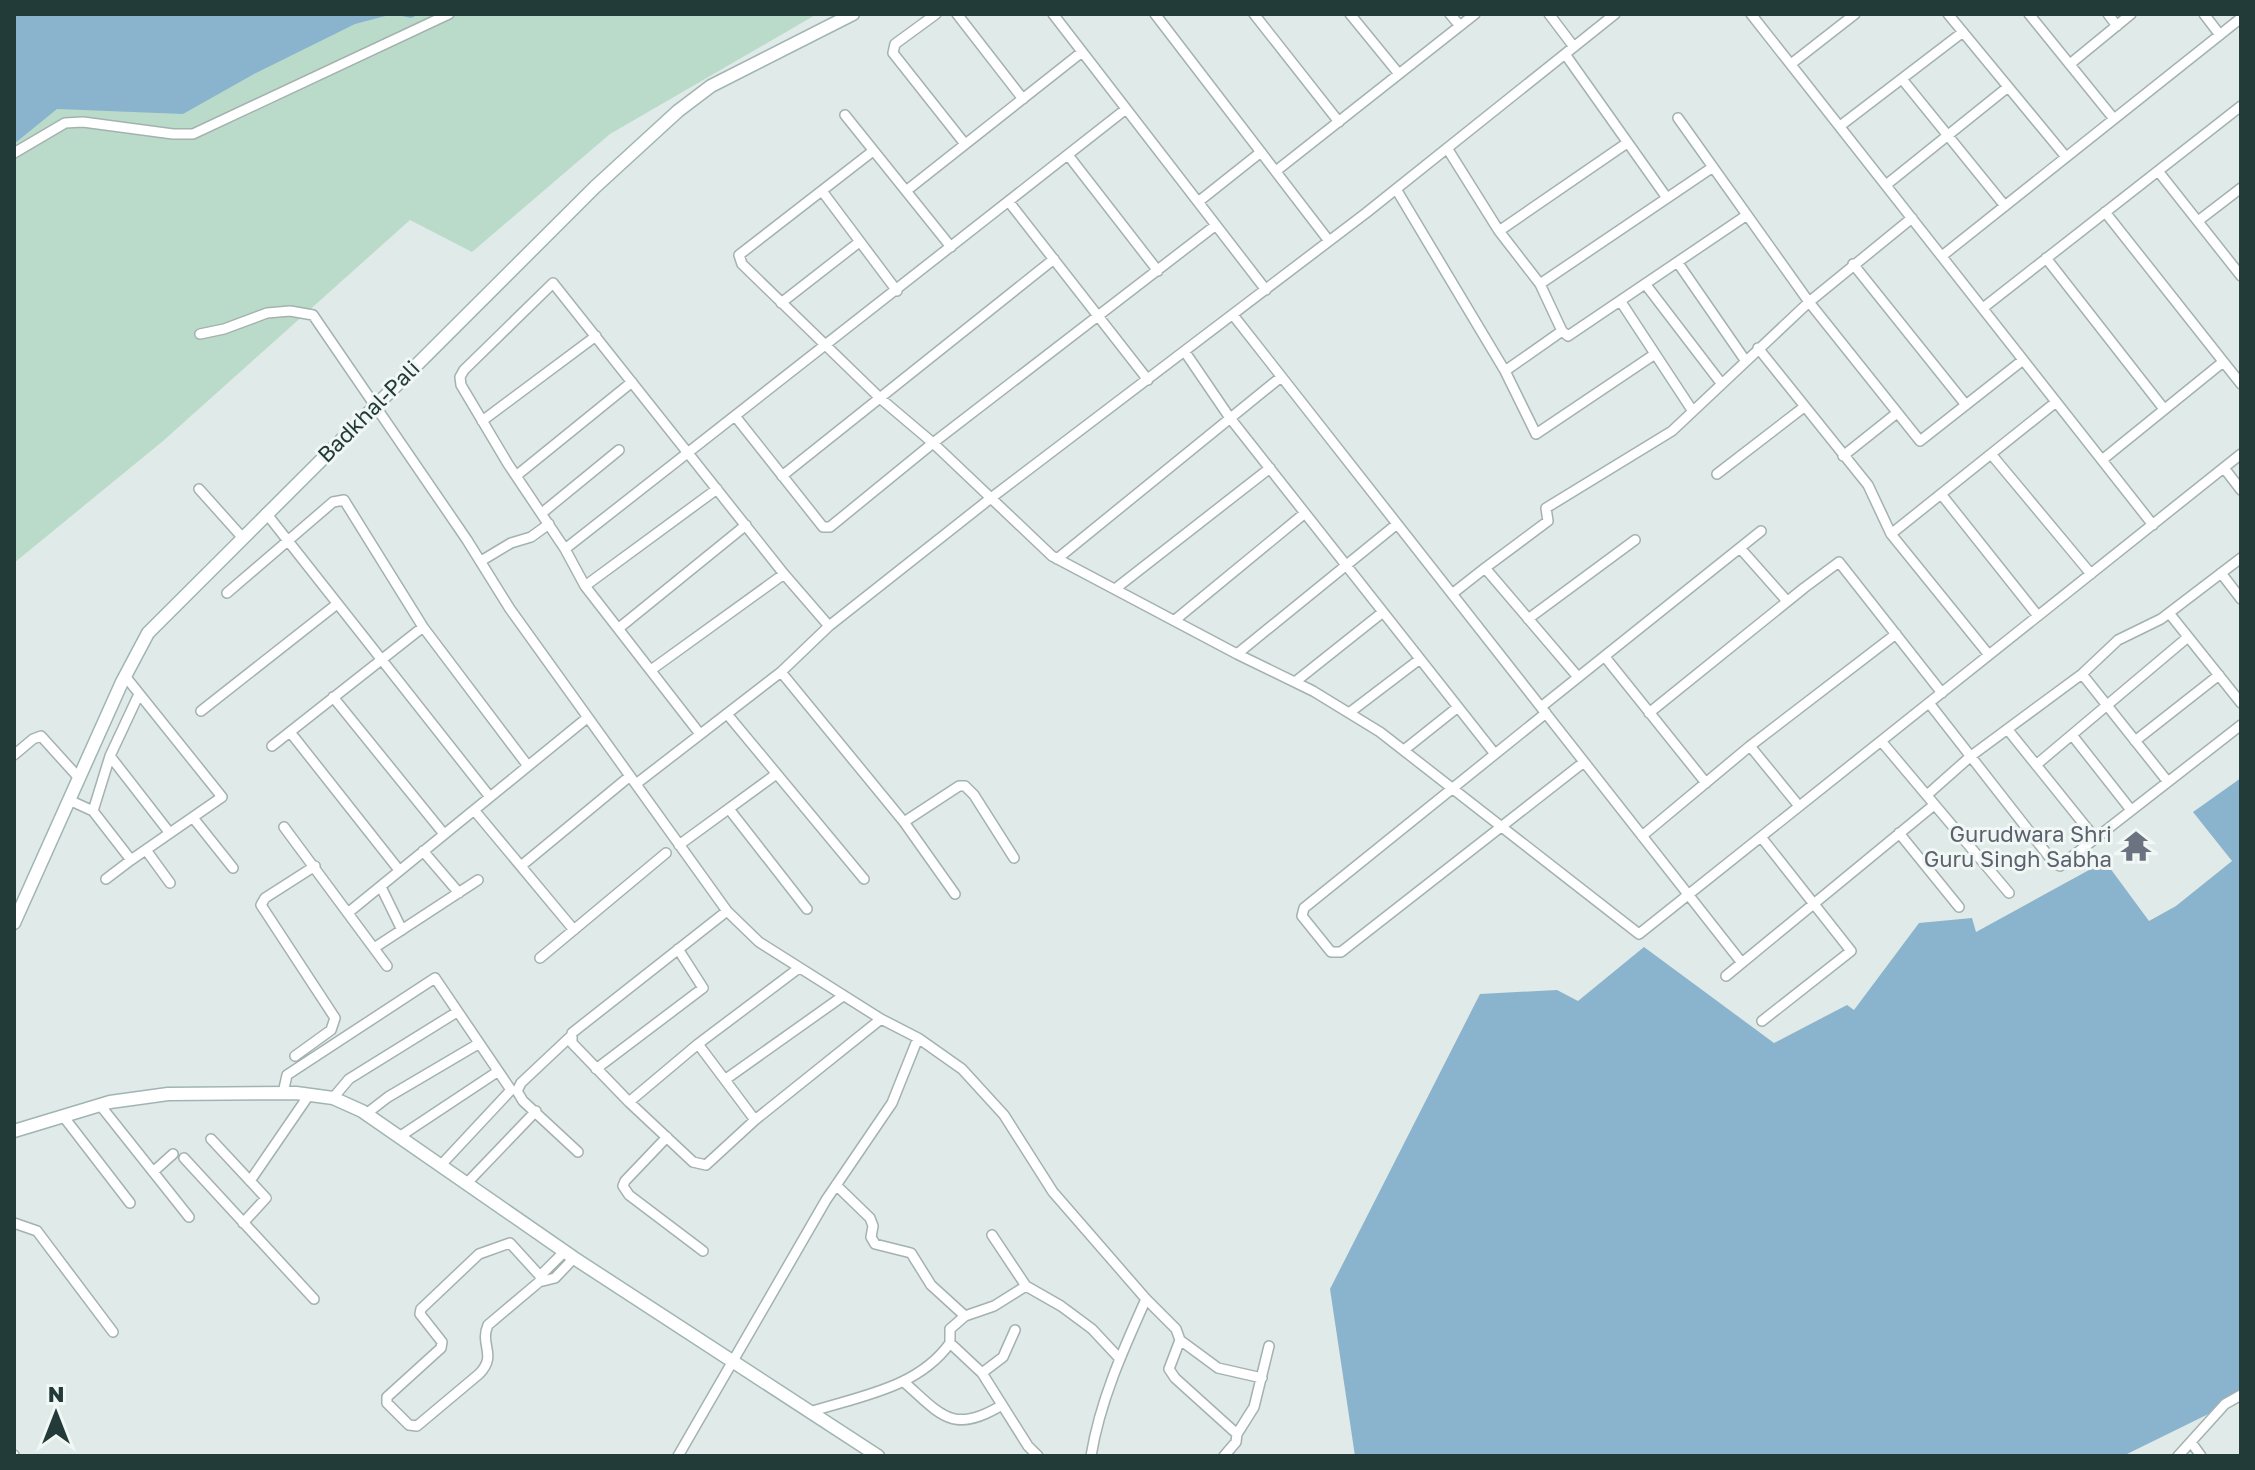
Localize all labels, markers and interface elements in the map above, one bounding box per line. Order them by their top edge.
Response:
street label: Badkhal-Pali [311,354,425,468]
place label: Gurudwara Shri Guru Singh Sabha [1924,820,2112,872]
temple icon: Gurudwara Shri Guru Singh Sabha [2119,829,2153,863]
north arrow [16,1374,96,1454]
text: N [48,1380,64,1407]

